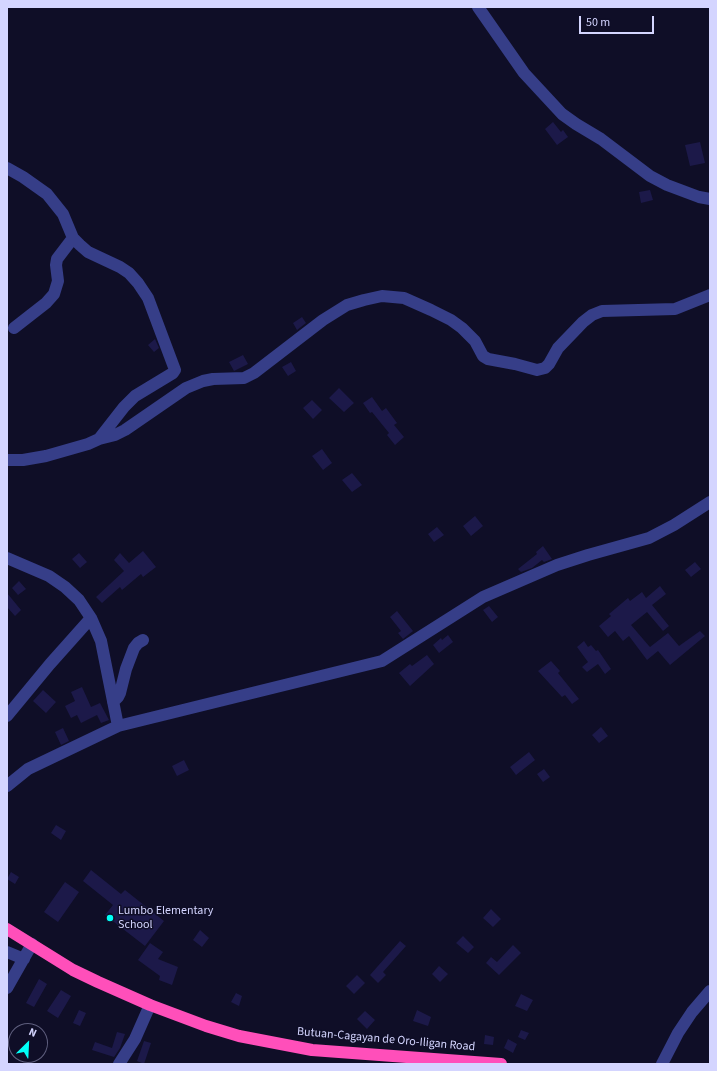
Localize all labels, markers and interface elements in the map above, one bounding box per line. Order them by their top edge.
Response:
scale bar [581,8,656,34]
text: 50 m [586,14,610,31]
place label: Lumbo Elementary School [118,904,213,932]
marker: Lumbo Elementary School [105,913,115,923]
north arrow [8,1023,48,1063]
text: N [26,1024,39,1041]
street label: Butuan-Cagayan de Oro-Iligan Road [296,1025,476,1055]

